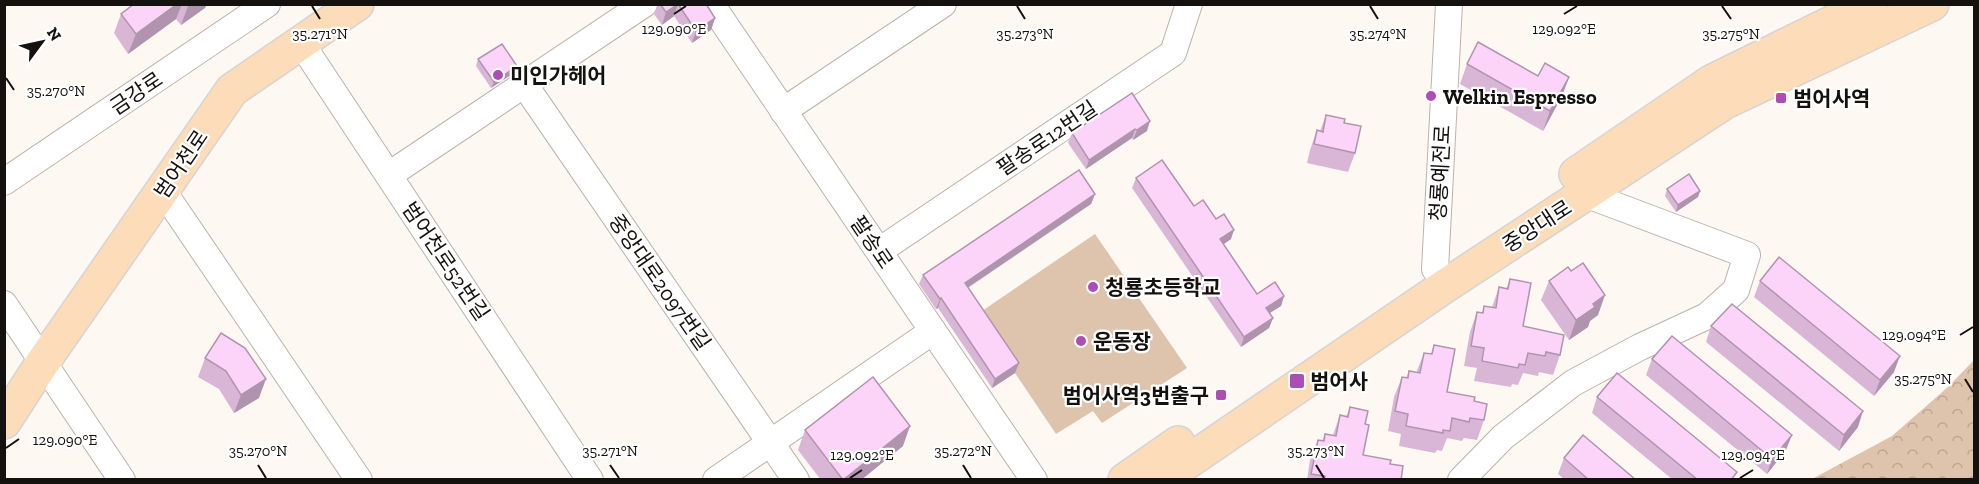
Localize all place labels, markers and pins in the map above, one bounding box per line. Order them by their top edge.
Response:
place label: 미인가헤어 [510,63,607,88]
marker: 미인가헤어 [491,68,505,82]
place label: Welkin Espresso [1443,84,1597,109]
place label: 범어사역 [1793,86,1870,111]
marker: Welkin Espresso [1424,89,1438,103]
marker: 범어사역 [1774,91,1788,105]
place label: 청룡초등학교 [1105,275,1221,300]
marker: 청룡초등학교 [1086,280,1100,294]
place label: 운동장 [1093,329,1151,354]
marker: 운동장 [1074,334,1088,348]
place label: 범어사 [1310,369,1368,394]
marker: 범어사 [1288,372,1306,390]
place label: 범어사역3번출구 [1063,383,1209,408]
marker: 범어사역3번출구 [1214,388,1228,402]

